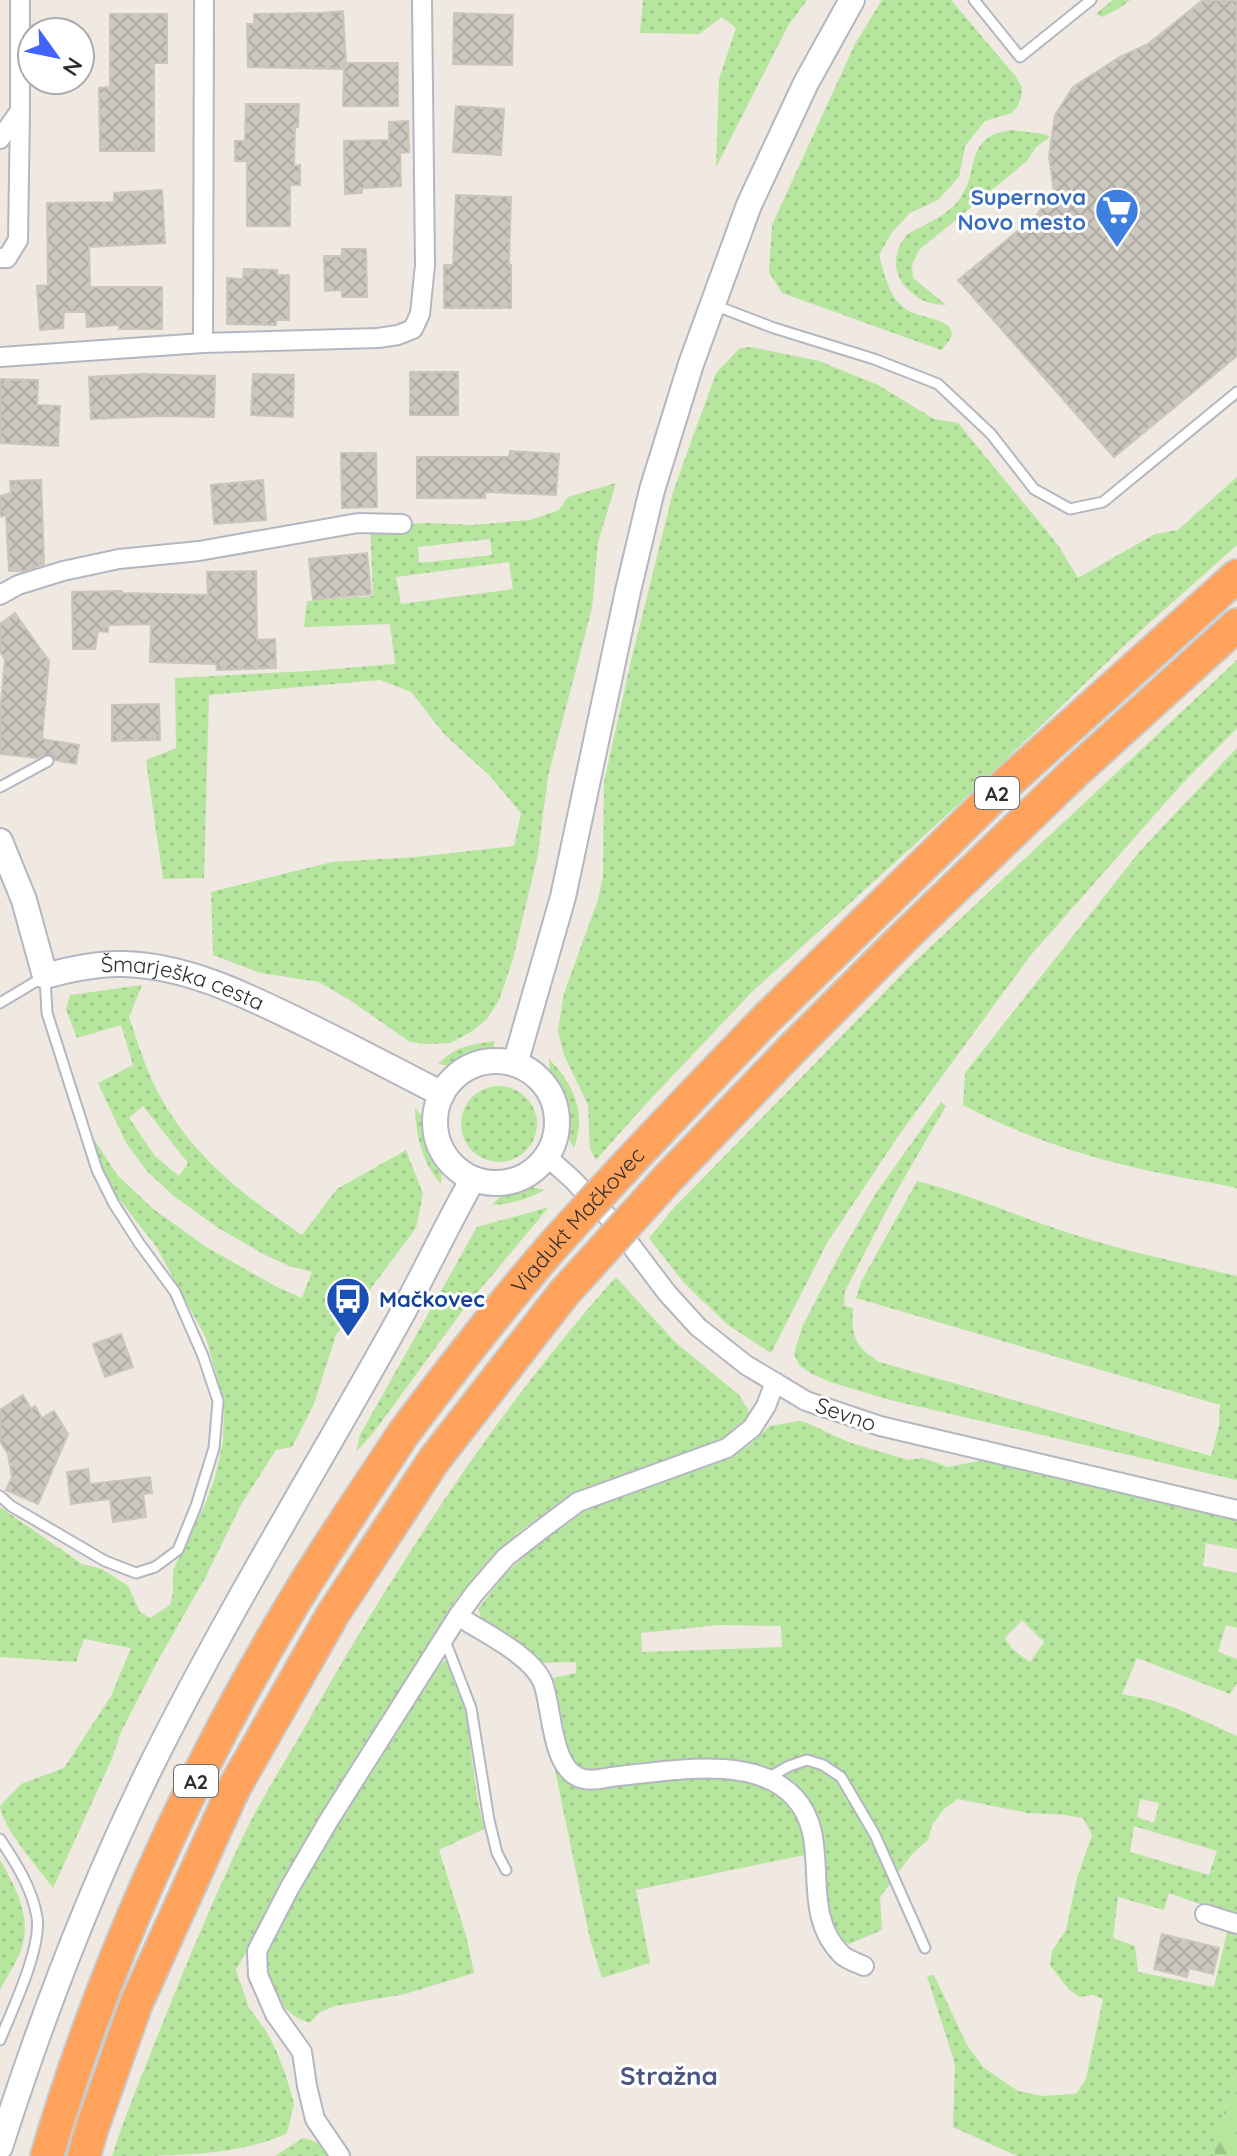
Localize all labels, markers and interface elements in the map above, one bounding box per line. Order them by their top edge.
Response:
north arrow [16,16,96,96]
text: N [57,52,89,81]
place label: Supernova Novo mesto [958,183,1086,236]
supermarket icon: Supernova Novo mesto [1093,186,1141,249]
road number: A2 [975,777,1019,809]
street label: Šmarješka cesta [100,950,269,1016]
street label: Viadukt Mačkovec [505,1141,650,1299]
bus stop icon: Mačkovec [324,1275,372,1338]
place label: Mačkovec [379,1285,485,1313]
street label: Sevno [812,1391,880,1437]
road number: A2 [174,1765,218,1797]
district label: Stražna [620,2059,718,2092]

